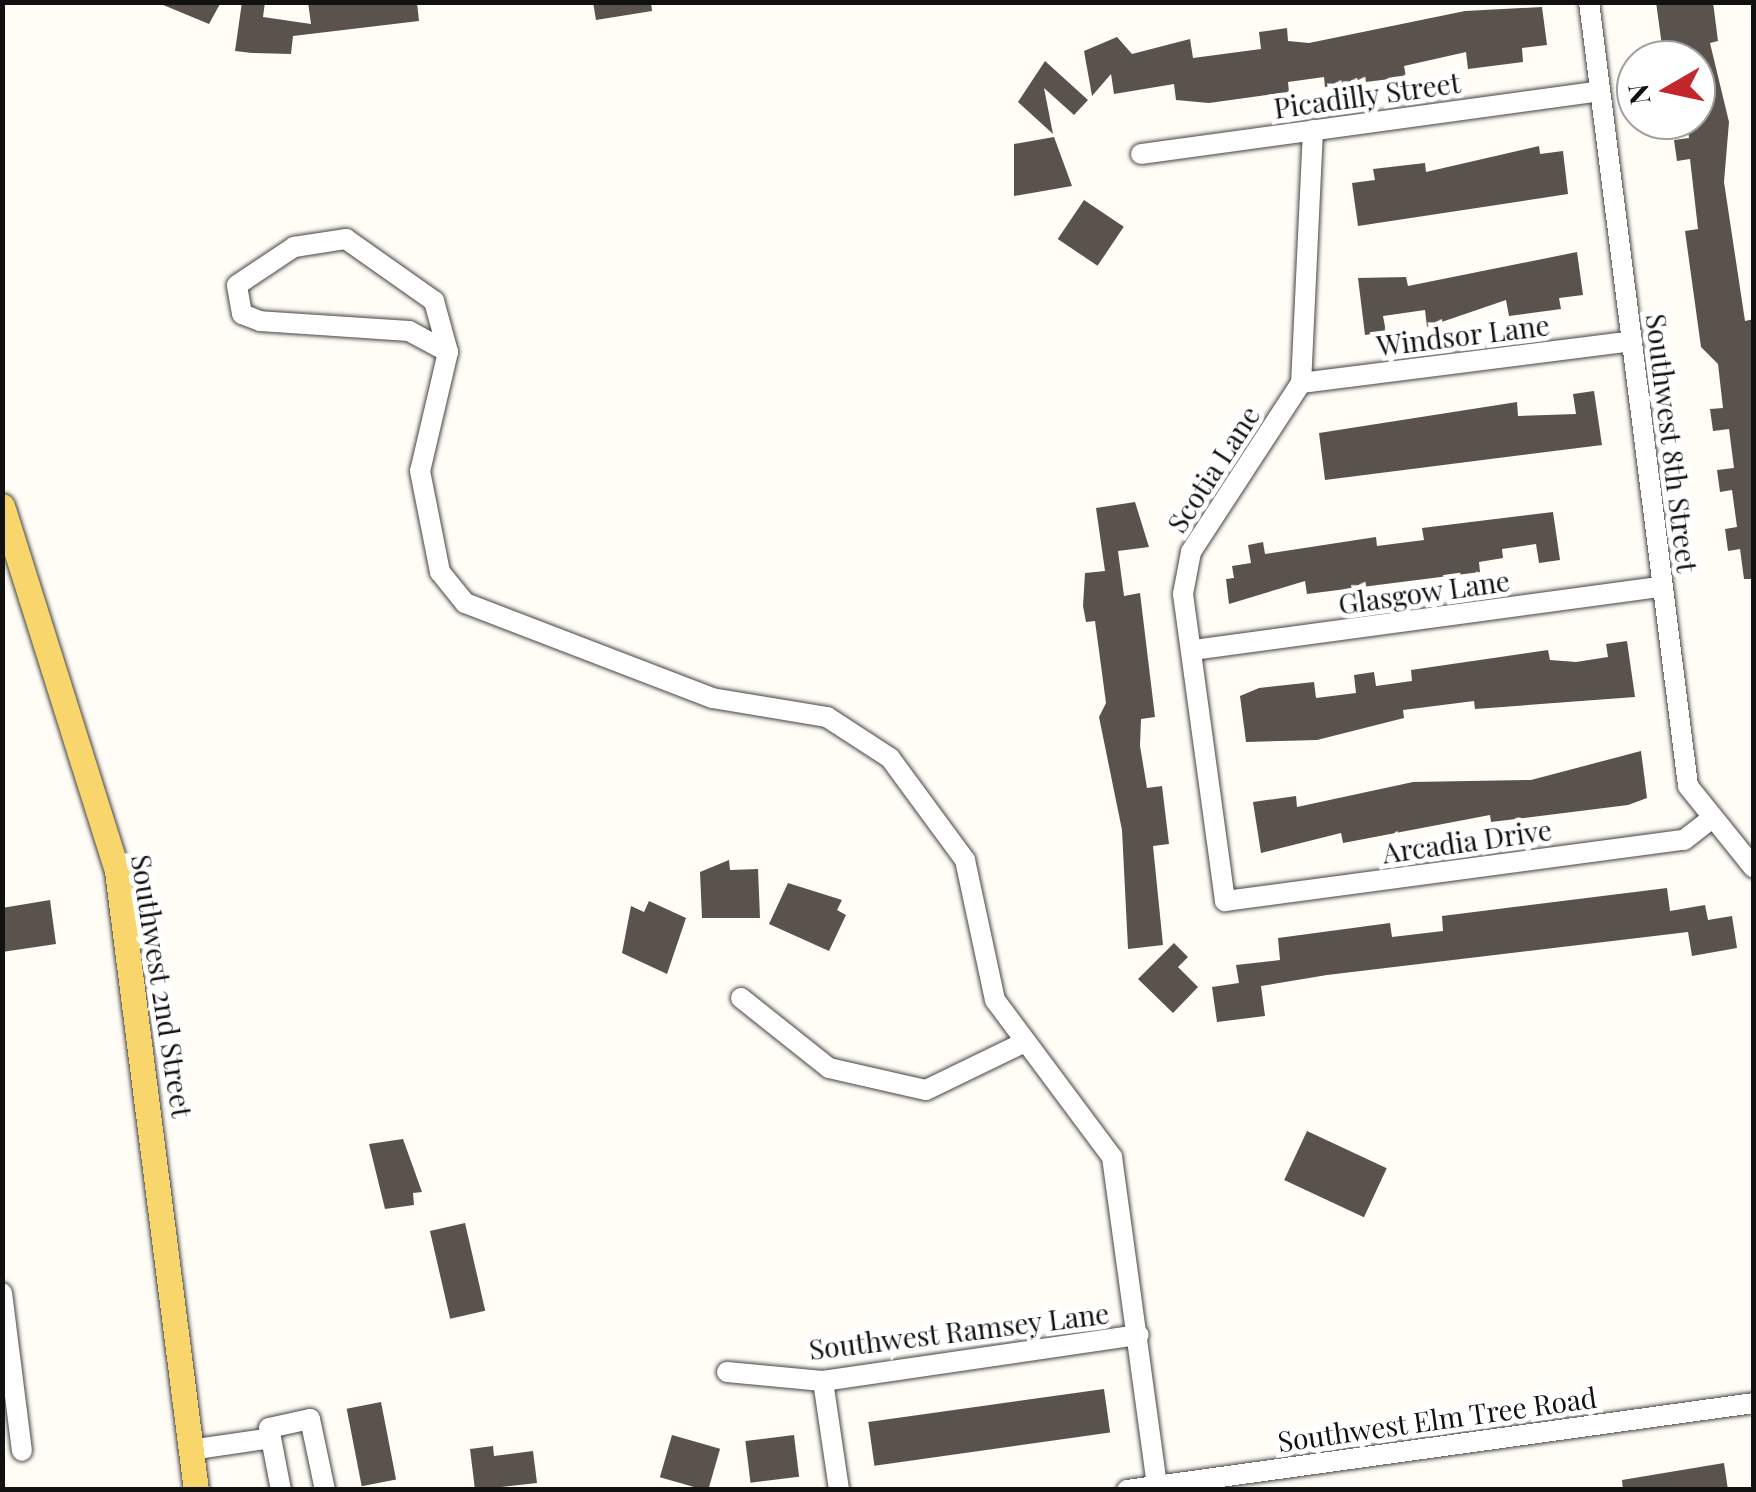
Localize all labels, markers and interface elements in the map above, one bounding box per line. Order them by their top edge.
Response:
north arrow [1616,40,1716,140]
street label: Picadilly Street [1271,65,1463,125]
text: N [1618,82,1658,107]
street label: Windsor Lane [1374,308,1552,362]
street label: Southwest 8th Street [1639,312,1705,574]
street label: Scotia Lane [1160,399,1266,539]
street label: Glasgow Lane [1336,563,1512,621]
street label: Arcadia Drive [1380,812,1554,870]
street label: Southwest 2nd Street [125,852,199,1120]
street label: Southwest Ramsey Lane [806,1296,1112,1366]
street label: Southwest Elm Tree Road [1275,1380,1599,1458]

